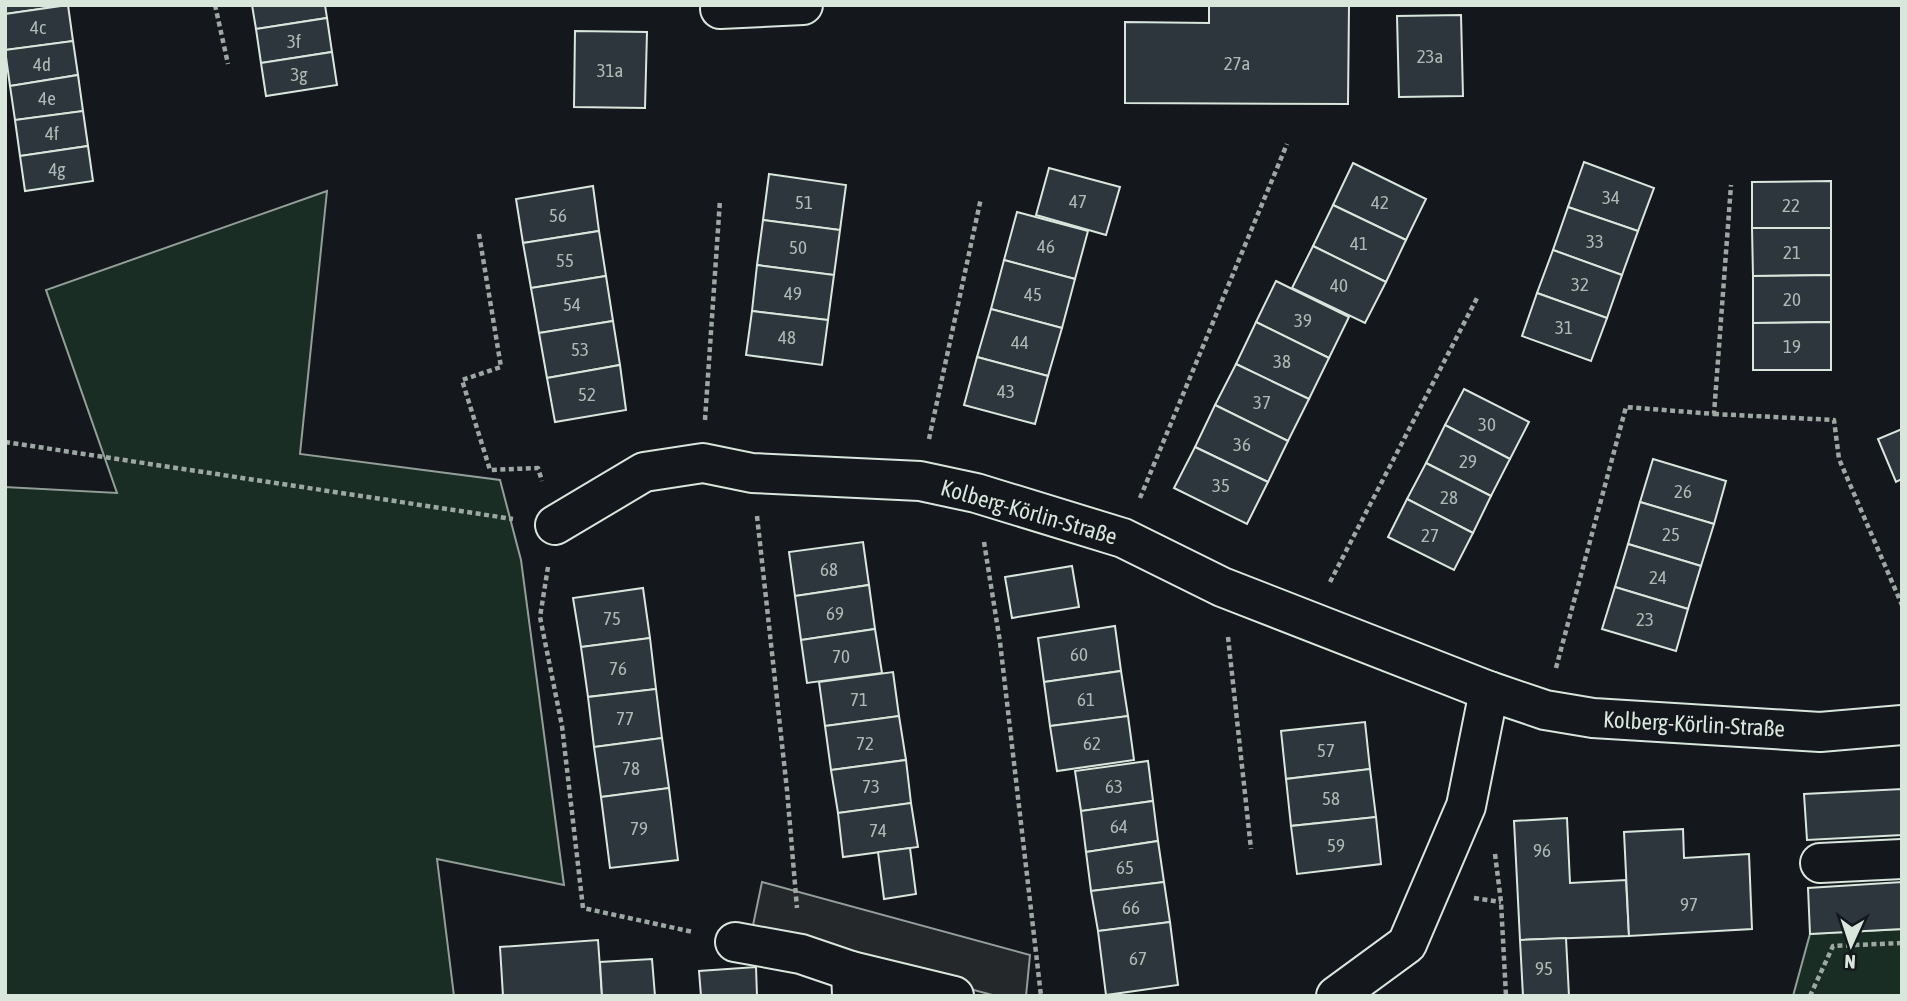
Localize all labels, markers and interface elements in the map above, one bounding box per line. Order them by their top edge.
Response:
house number: 4c [30,16,47,38]
house number: 3f [287,30,301,52]
house number: 23a [1417,45,1443,67]
house number: 27a [1224,52,1250,74]
house number: 4d [33,53,51,75]
house number: 31a [597,59,623,81]
house number: 3g [290,63,308,85]
house number: 4e [38,87,56,109]
house number: 4f [45,122,59,144]
house number: 4g [48,158,66,180]
house number: 34 [1602,186,1620,208]
house number: 47 [1069,190,1087,212]
house number: 51 [795,191,813,213]
house number: 42 [1371,191,1389,213]
house number: 22 [1782,194,1800,216]
house number: 56 [549,204,567,226]
house number: 33 [1586,230,1604,252]
house number: 41 [1350,232,1368,254]
house number: 46 [1037,235,1055,257]
house number: 50 [789,236,807,258]
house number: 21 [1783,241,1801,263]
house number: 55 [556,249,574,271]
house number: 32 [1571,273,1589,295]
house number: 40 [1330,274,1348,296]
house number: 49 [784,282,802,304]
house number: 45 [1024,283,1042,305]
house number: 20 [1783,288,1801,310]
house number: 54 [563,293,581,315]
house number: 39 [1294,309,1312,331]
house number: 31 [1555,316,1573,338]
house number: 48 [778,326,796,348]
house number: 44 [1011,331,1029,353]
house number: 19 [1783,335,1801,357]
house number: 53 [571,338,589,360]
house number: 38 [1273,350,1291,372]
house number: 43 [997,380,1015,402]
house number: 52 [578,383,596,405]
house number: 37 [1253,391,1271,413]
house number: 30 [1478,413,1496,435]
house number: 36 [1233,433,1251,455]
house number: 29 [1459,450,1477,472]
street label: Kolberg-Körlin-Straße [938,474,1120,550]
house number: 35 [1212,474,1230,496]
house number: 26 [1674,480,1692,502]
house number: 28 [1440,486,1458,508]
house number: 25 [1662,523,1680,545]
house number: 27 [1421,524,1439,546]
house number: 68 [820,558,838,580]
house number: 24 [1649,566,1667,588]
house number: 69 [826,602,844,624]
house number: 75 [603,607,621,629]
house number: 23 [1636,608,1654,630]
house number: 60 [1070,643,1088,665]
house number: 70 [832,645,850,667]
house number: 76 [609,657,627,679]
house number: 71 [850,688,868,710]
house number: 61 [1077,688,1095,710]
street label: Kolberg-Körlin-Straße [1602,706,1786,742]
house number: 77 [616,707,634,729]
house number: 72 [856,732,874,754]
house number: 62 [1083,732,1101,754]
house number: 57 [1317,739,1335,761]
house number: 78 [622,757,640,779]
house number: 73 [862,775,880,797]
house number: 63 [1105,775,1123,797]
house number: 58 [1322,787,1340,809]
house number: 64 [1110,815,1128,837]
house number: 79 [630,817,648,839]
house number: 74 [869,819,887,841]
house number: 59 [1327,834,1345,856]
house number: 96 [1533,839,1551,861]
house number: 65 [1116,856,1134,878]
house number: 97 [1680,893,1698,915]
house number: 66 [1122,896,1140,918]
north arrow [1816,910,1886,980]
house number: 67 [1129,947,1147,969]
text: N [1844,951,1856,973]
house number: 95 [1535,957,1553,979]

